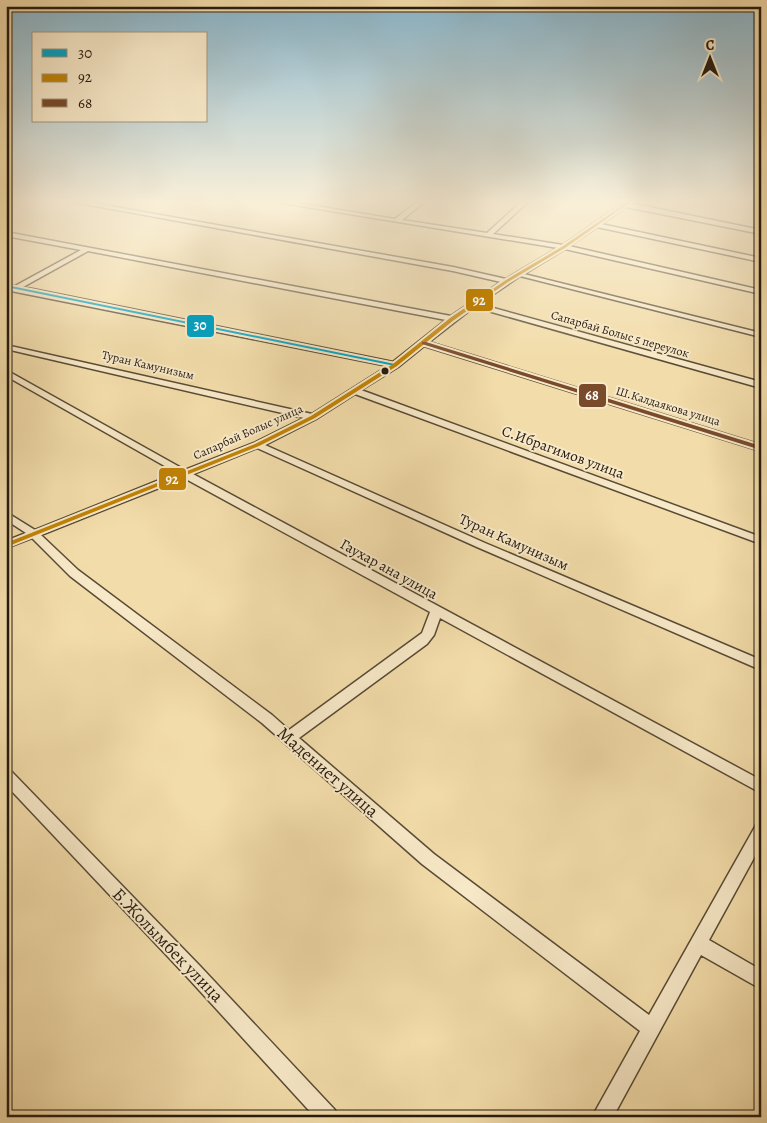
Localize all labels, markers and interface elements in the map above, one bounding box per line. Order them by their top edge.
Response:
legend [32,32,208,122]
north arrow [684,32,734,82]
text: С [706,36,715,55]
text: 30 [78,43,92,63]
text: 92 [78,67,92,87]
text: 68 [78,93,92,113]
line badge: 92 [465,288,494,312]
text: 92 [472,291,486,310]
street label: Сапарбай Болыс 5 переулок [549,307,691,361]
line badge: 30 [186,314,215,338]
text: 30 [193,316,207,335]
street label: Туран Камунизым [100,347,196,383]
unlabelled marker [380,366,390,376]
street label: Ш.Калдаякова улица [614,382,723,430]
line badge: 68 [578,383,607,408]
text: 68 [585,386,599,405]
street label: Сапарбай Болыс улица [191,400,306,463]
street label: С.Ибрагимов улица [499,421,627,483]
line badge: 92 [158,467,187,491]
text: 92 [165,470,179,489]
street label: Туран Камунизым [456,509,572,575]
street label: Гаухар ана улица [337,534,441,604]
street label: Мадениет улица [272,721,384,823]
street label: Б.Жолымбек улица [107,883,229,1008]

